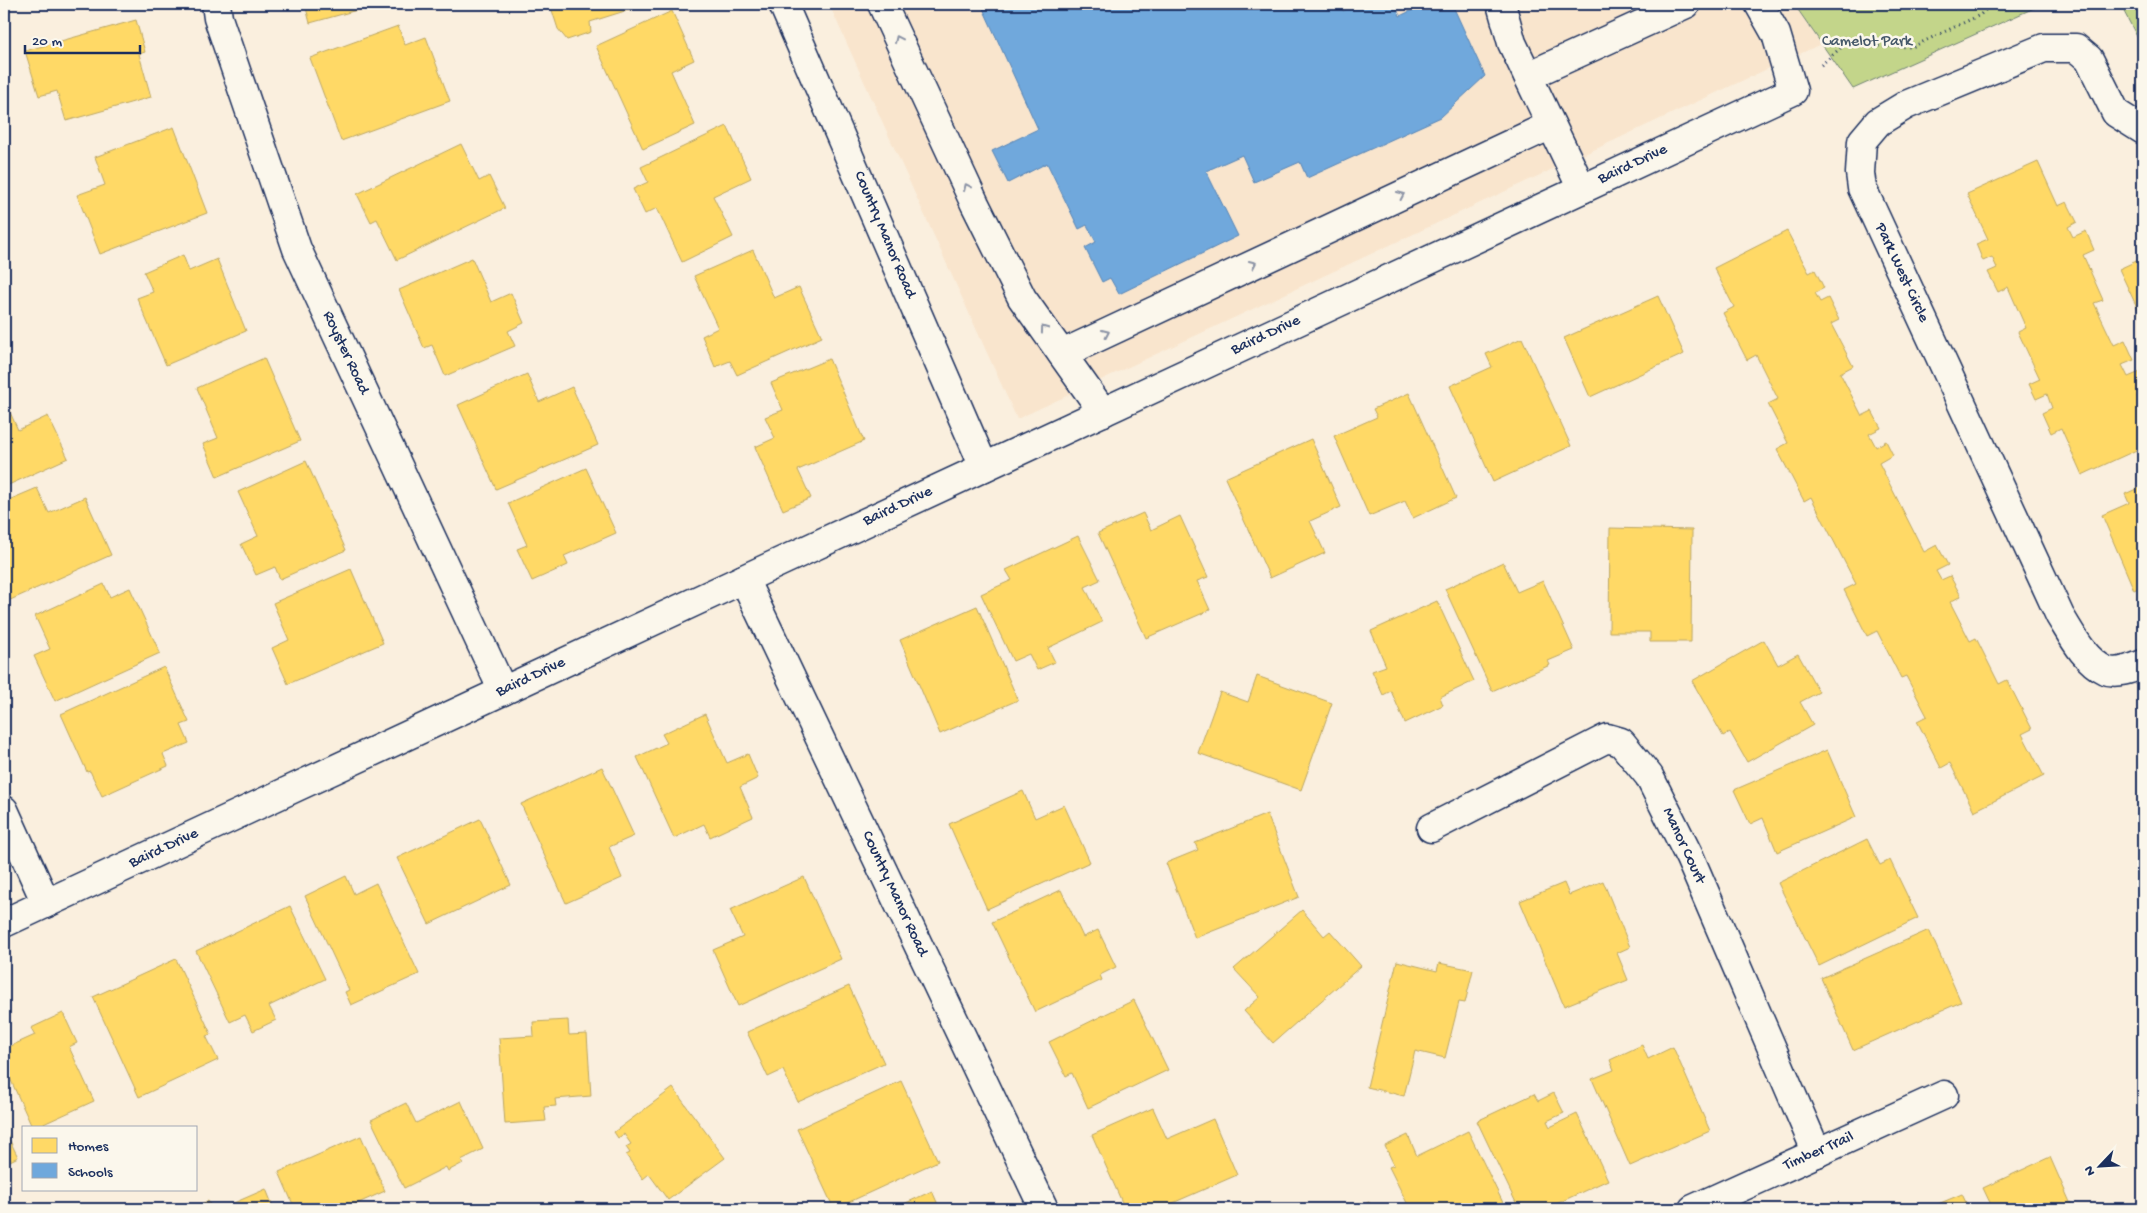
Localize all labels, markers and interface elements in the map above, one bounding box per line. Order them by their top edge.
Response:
scale bar [25,22,140,54]
text: 20 m [32,33,62,51]
park label: Camelot Park [1822,33,1914,52]
one-way arrow [894,35,905,44]
street label: Baird Drive [1594,140,1671,190]
street label: Country Manor Road [849,169,920,303]
one-way arrow [964,183,974,192]
one-way arrow [1396,191,1405,202]
street label: Park West Circle [1869,219,1933,326]
one-way arrow [1248,260,1257,270]
street label: Royster Road [317,308,373,399]
street label: Baird Drive [1227,311,1304,361]
one-way arrow [1042,326,1050,335]
one-way arrow [1101,329,1110,339]
street label: Baird Drive [859,482,936,532]
street label: Baird Drive [492,653,569,703]
street label: Manor Court [1657,805,1710,889]
street label: Baird Drive [125,824,202,874]
street label: Country Manor Road [857,828,932,961]
legend [22,1126,198,1190]
street label: Timber Trail [1780,1128,1857,1176]
text: Homes [68,1138,109,1156]
north arrow [2074,1140,2124,1190]
text: N [2081,1163,2100,1178]
text: Schools [68,1164,113,1182]

